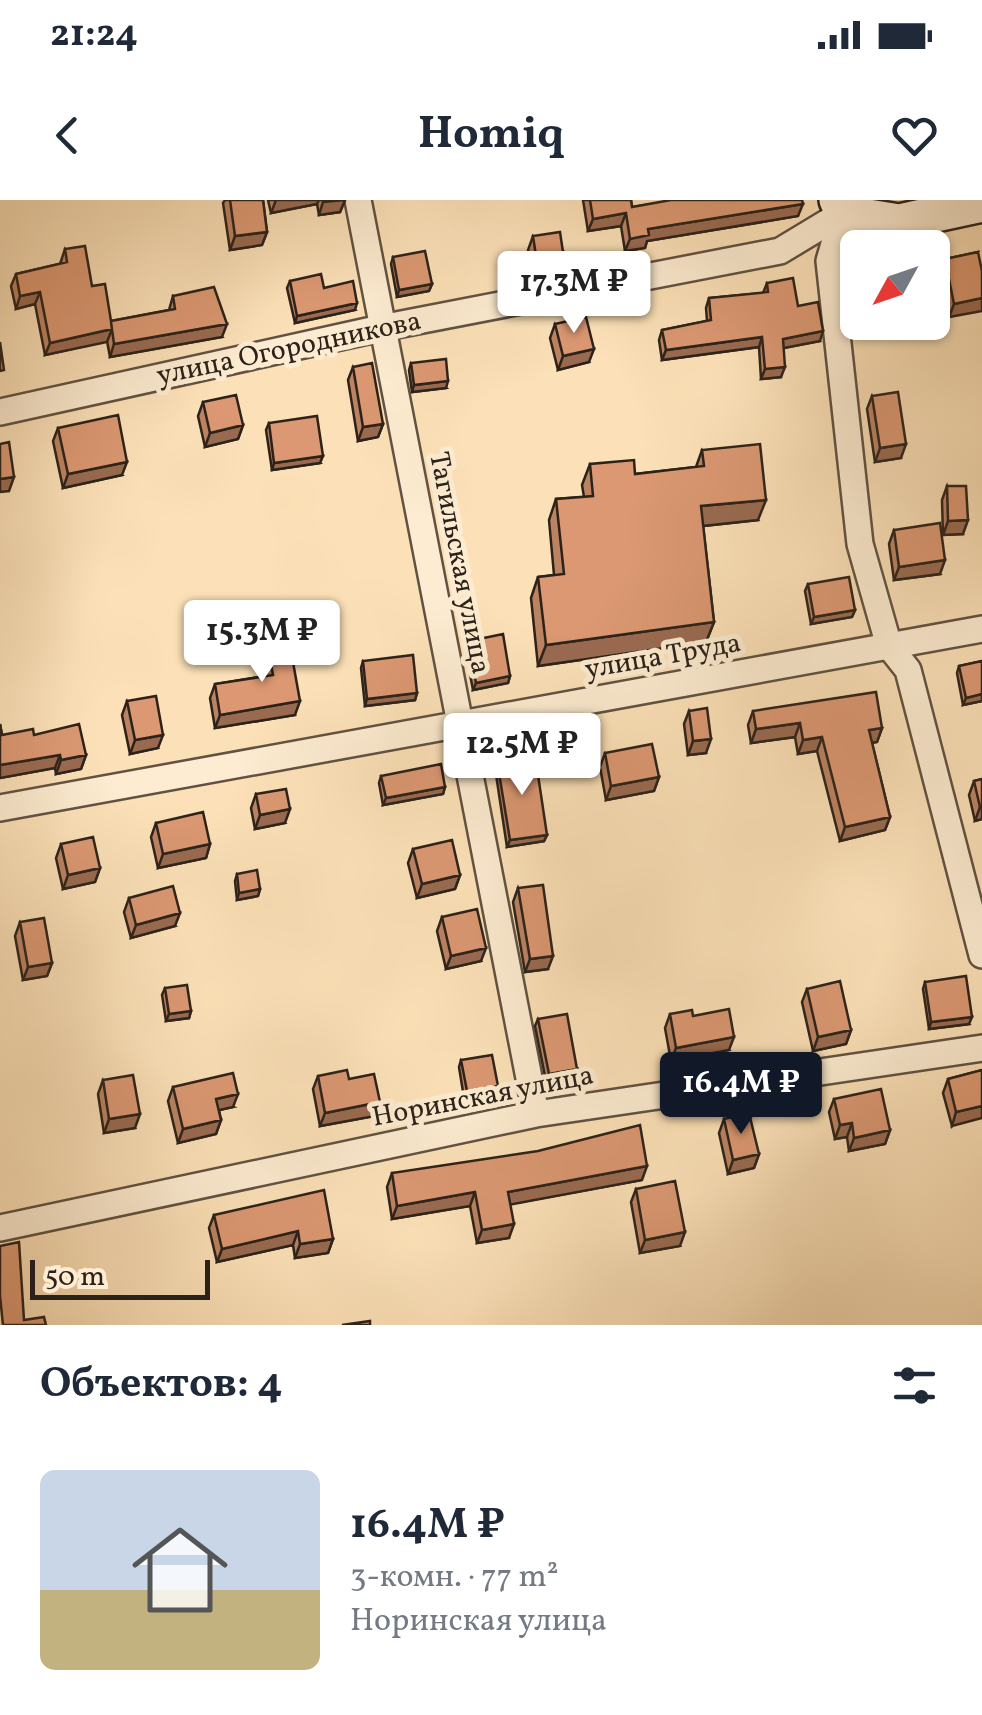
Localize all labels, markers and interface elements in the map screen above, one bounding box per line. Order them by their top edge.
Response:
text: 21:24 [50,9,138,62]
text: Homiq [418,104,564,167]
icon: back [40,108,95,163]
icon: heart [887,108,942,163]
north arrow [840,230,950,340]
map controls [840,230,950,340]
pin: 17.3M ₽ [482,251,666,336]
text: 17.3M ₽ [519,261,629,305]
street label: улица Огородникова [153,302,425,396]
street label: Тагильская улица [418,449,500,677]
pin: 15.3M ₽ [170,600,354,685]
text: 15.3M ₽ [206,610,318,654]
street label: улица Труда [582,624,744,690]
pin: 12.5M ₽ [430,713,614,798]
text: 12.5M ₽ [466,723,578,767]
pin: 16.4M ₽ [649,1052,833,1137]
street label: Норинская улица [369,1056,597,1138]
text: 16.4M ₽ [682,1062,800,1106]
scale bar [30,1255,210,1300]
text: 50 m [45,1258,105,1297]
text: Объектов: 4 [40,1356,283,1415]
icon: filters [887,1358,942,1413]
text: 16.4M ₽ [350,1497,505,1556]
icon: home [120,1510,240,1630]
text: 3-комн. · 77 m² [350,1556,559,1600]
text: Норинская улица [350,1600,607,1644]

